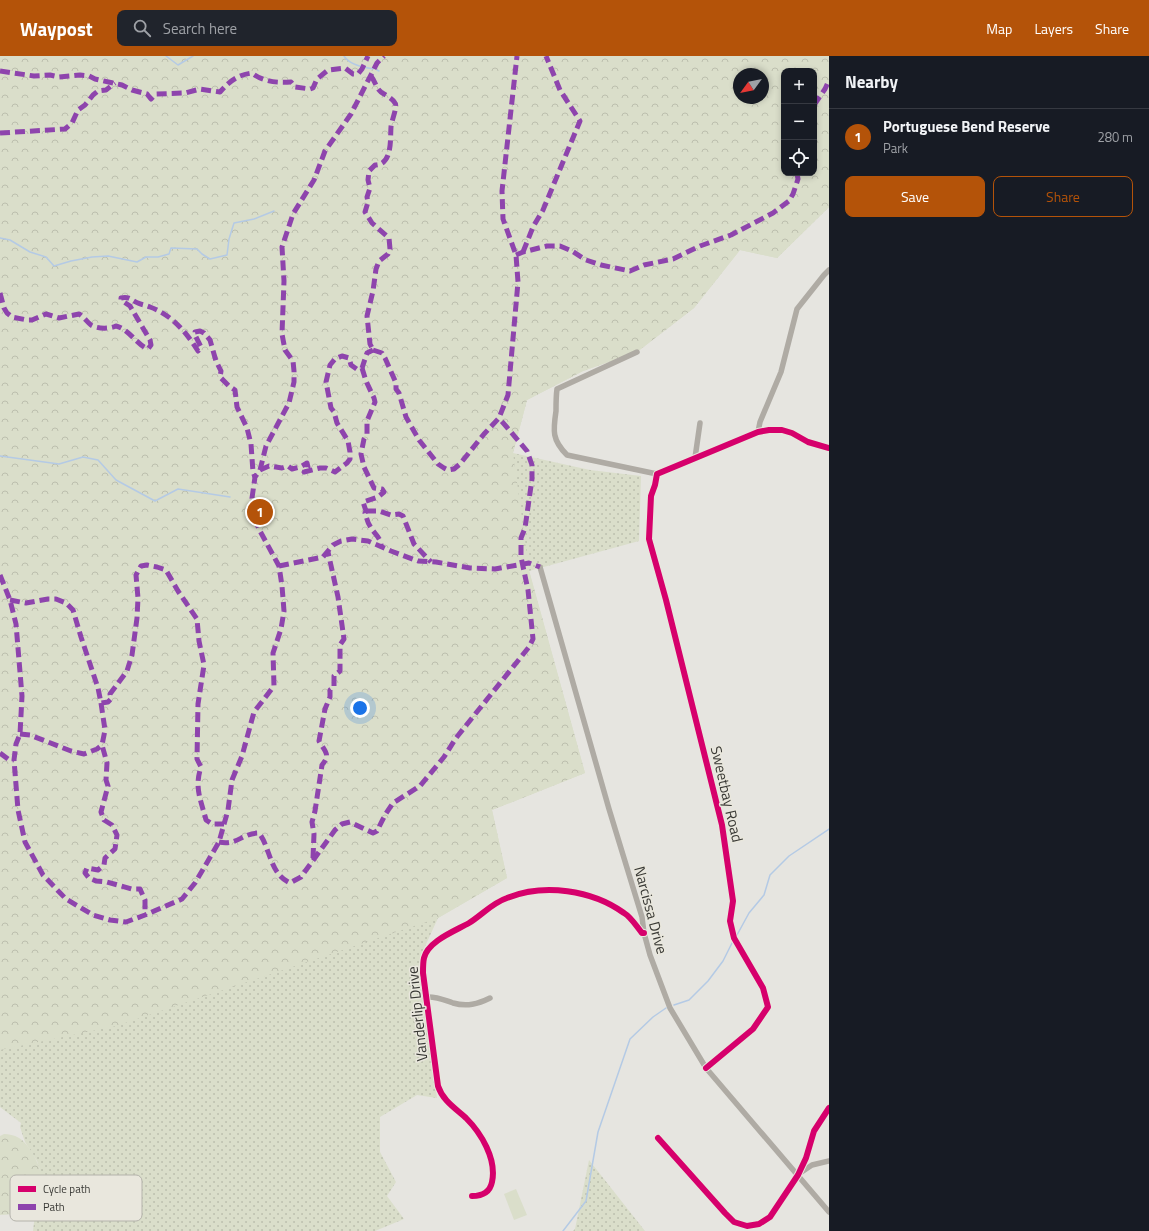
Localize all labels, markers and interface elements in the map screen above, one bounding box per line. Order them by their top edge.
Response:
search box [117,10,397,46]
text: Waypost [20,14,93,43]
icon: search [131,17,153,39]
text: Search here [163,17,237,40]
text: Map [986,18,1012,39]
text: Layers [1034,18,1073,39]
text: Share [1095,18,1129,39]
north arrow [733,68,769,104]
map controls [781,68,817,176]
button: + [781,68,817,104]
text: Nearby [845,69,898,95]
button: − [781,104,817,140]
text: Portuguese Bend Reserve [883,115,1050,138]
text: 1 [854,127,862,147]
text: 280 m [1097,127,1133,147]
text: Park [883,138,908,158]
button: locate [781,140,817,176]
button: Save [845,176,985,217]
button: Share [993,176,1133,217]
pin: 1 [247,497,273,527]
your location [350,698,370,718]
street label: Sweetbay Road [705,744,749,844]
street label: Narcissa Drive [628,864,674,956]
street label: Vanderlip Drive [401,965,433,1063]
legend [10,1175,142,1221]
text: Cycle path [43,1181,91,1197]
text: Path [43,1199,65,1215]

